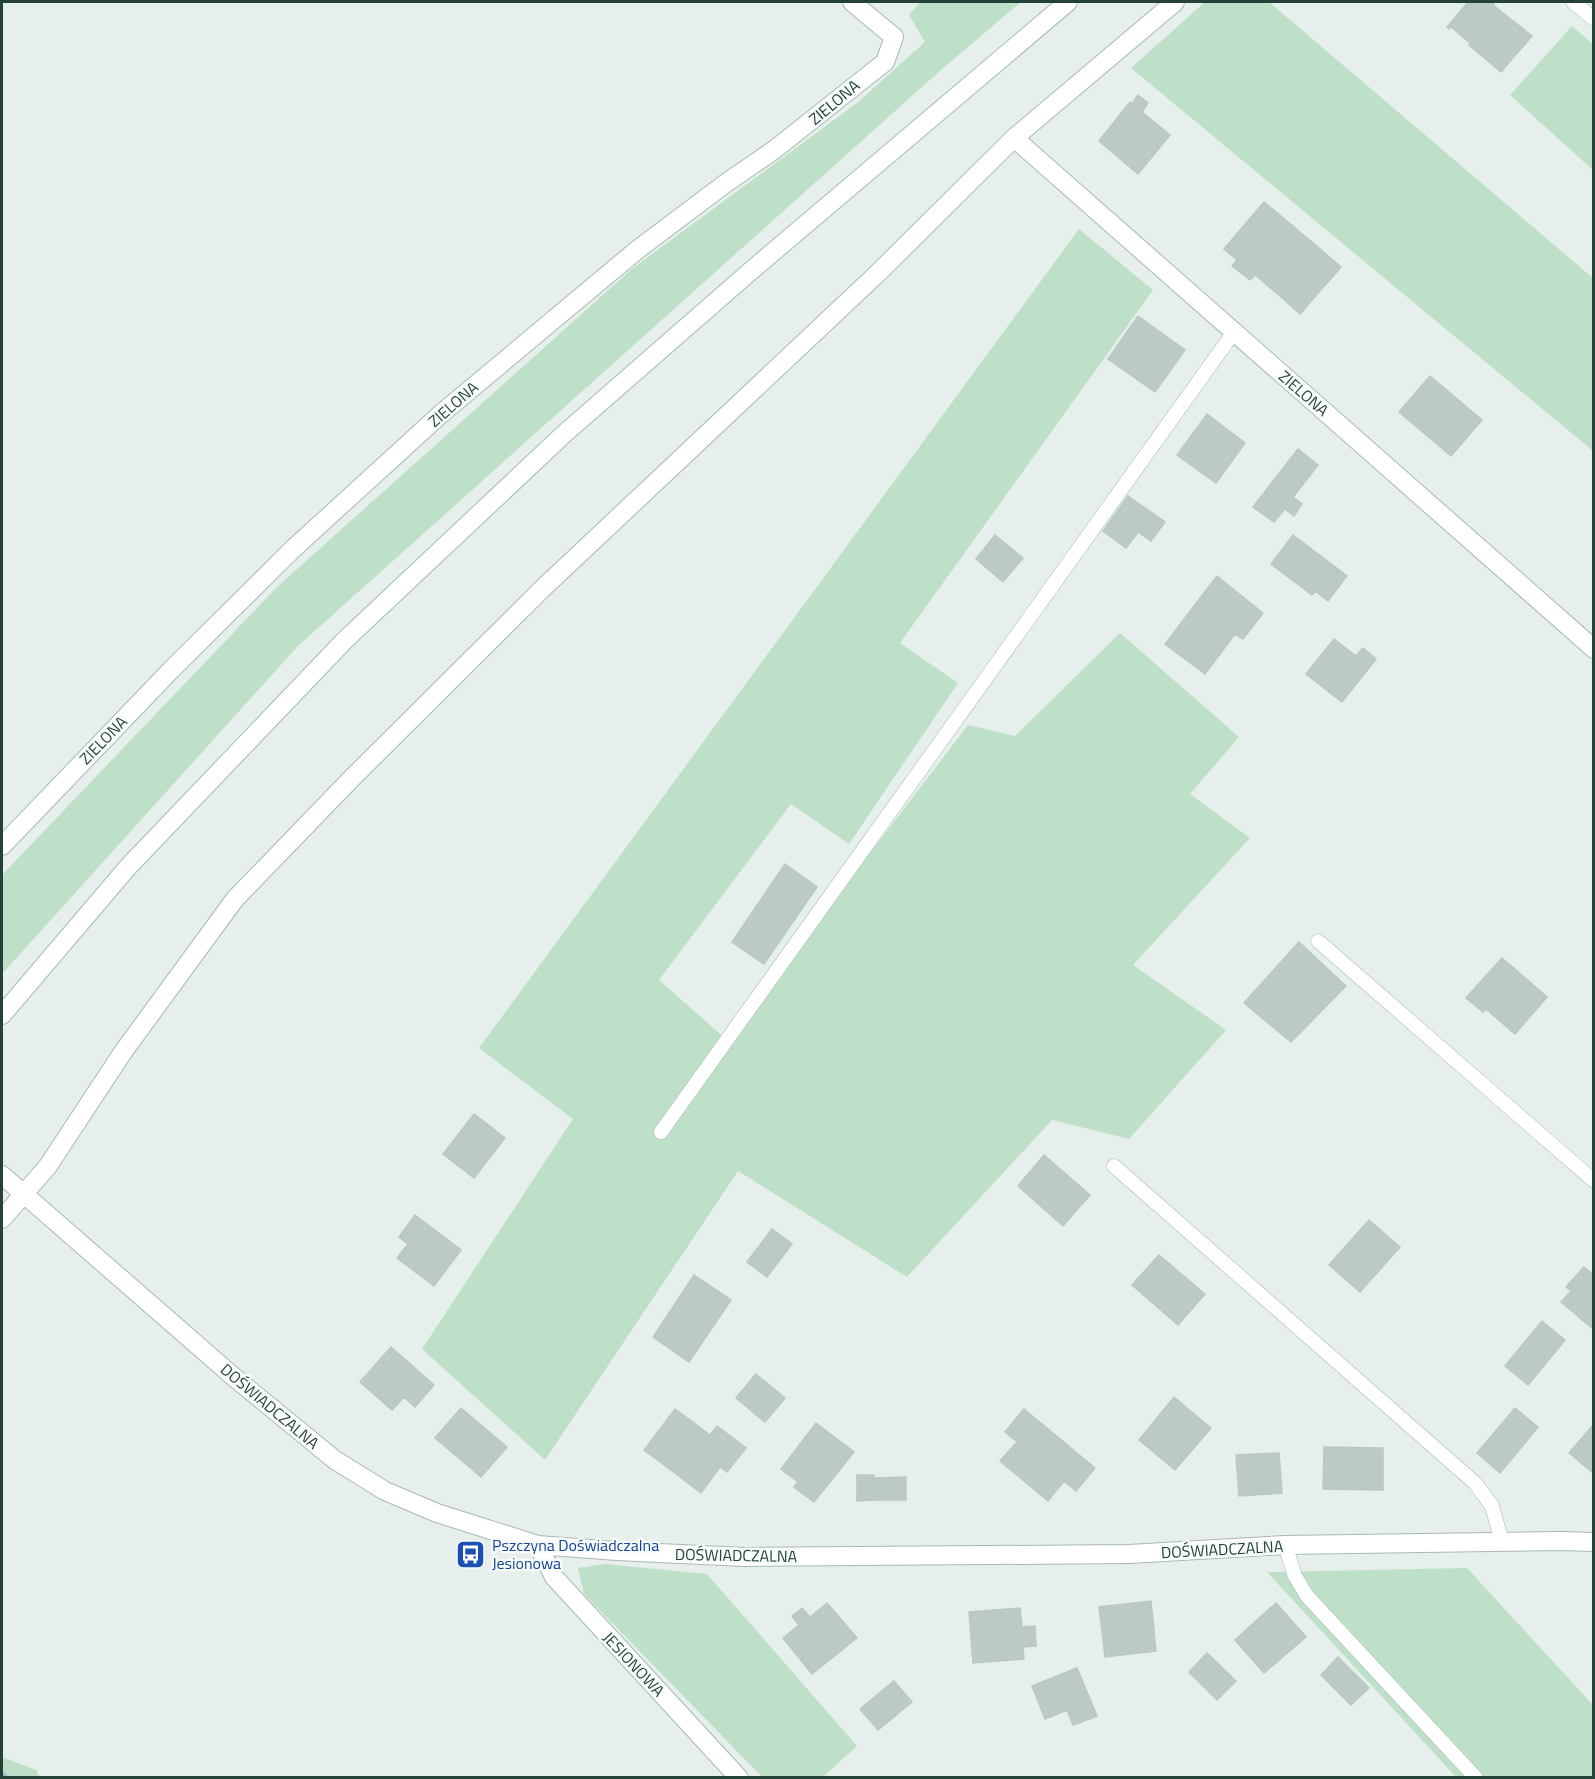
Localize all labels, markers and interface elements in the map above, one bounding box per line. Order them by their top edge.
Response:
street label: ZIELONA [803,73,865,130]
street label: ZIELONA [1274,364,1335,422]
street label: ZIELONA [423,375,484,433]
street label: ZIELONA [74,710,133,770]
street label: DOŚWIADCZALNA [215,1357,325,1455]
place label: Pszczyna Doświadczalna Jesionowa [492,1533,659,1575]
street label: DOŚWIADCZALNA [1160,1534,1284,1564]
bus stop icon: Pszczyna Doświadczalna Jesionowa [455,1538,487,1570]
street label: DOŚWIADCZALNA [675,1542,798,1568]
street label: JESIONOWA [598,1626,671,1702]

